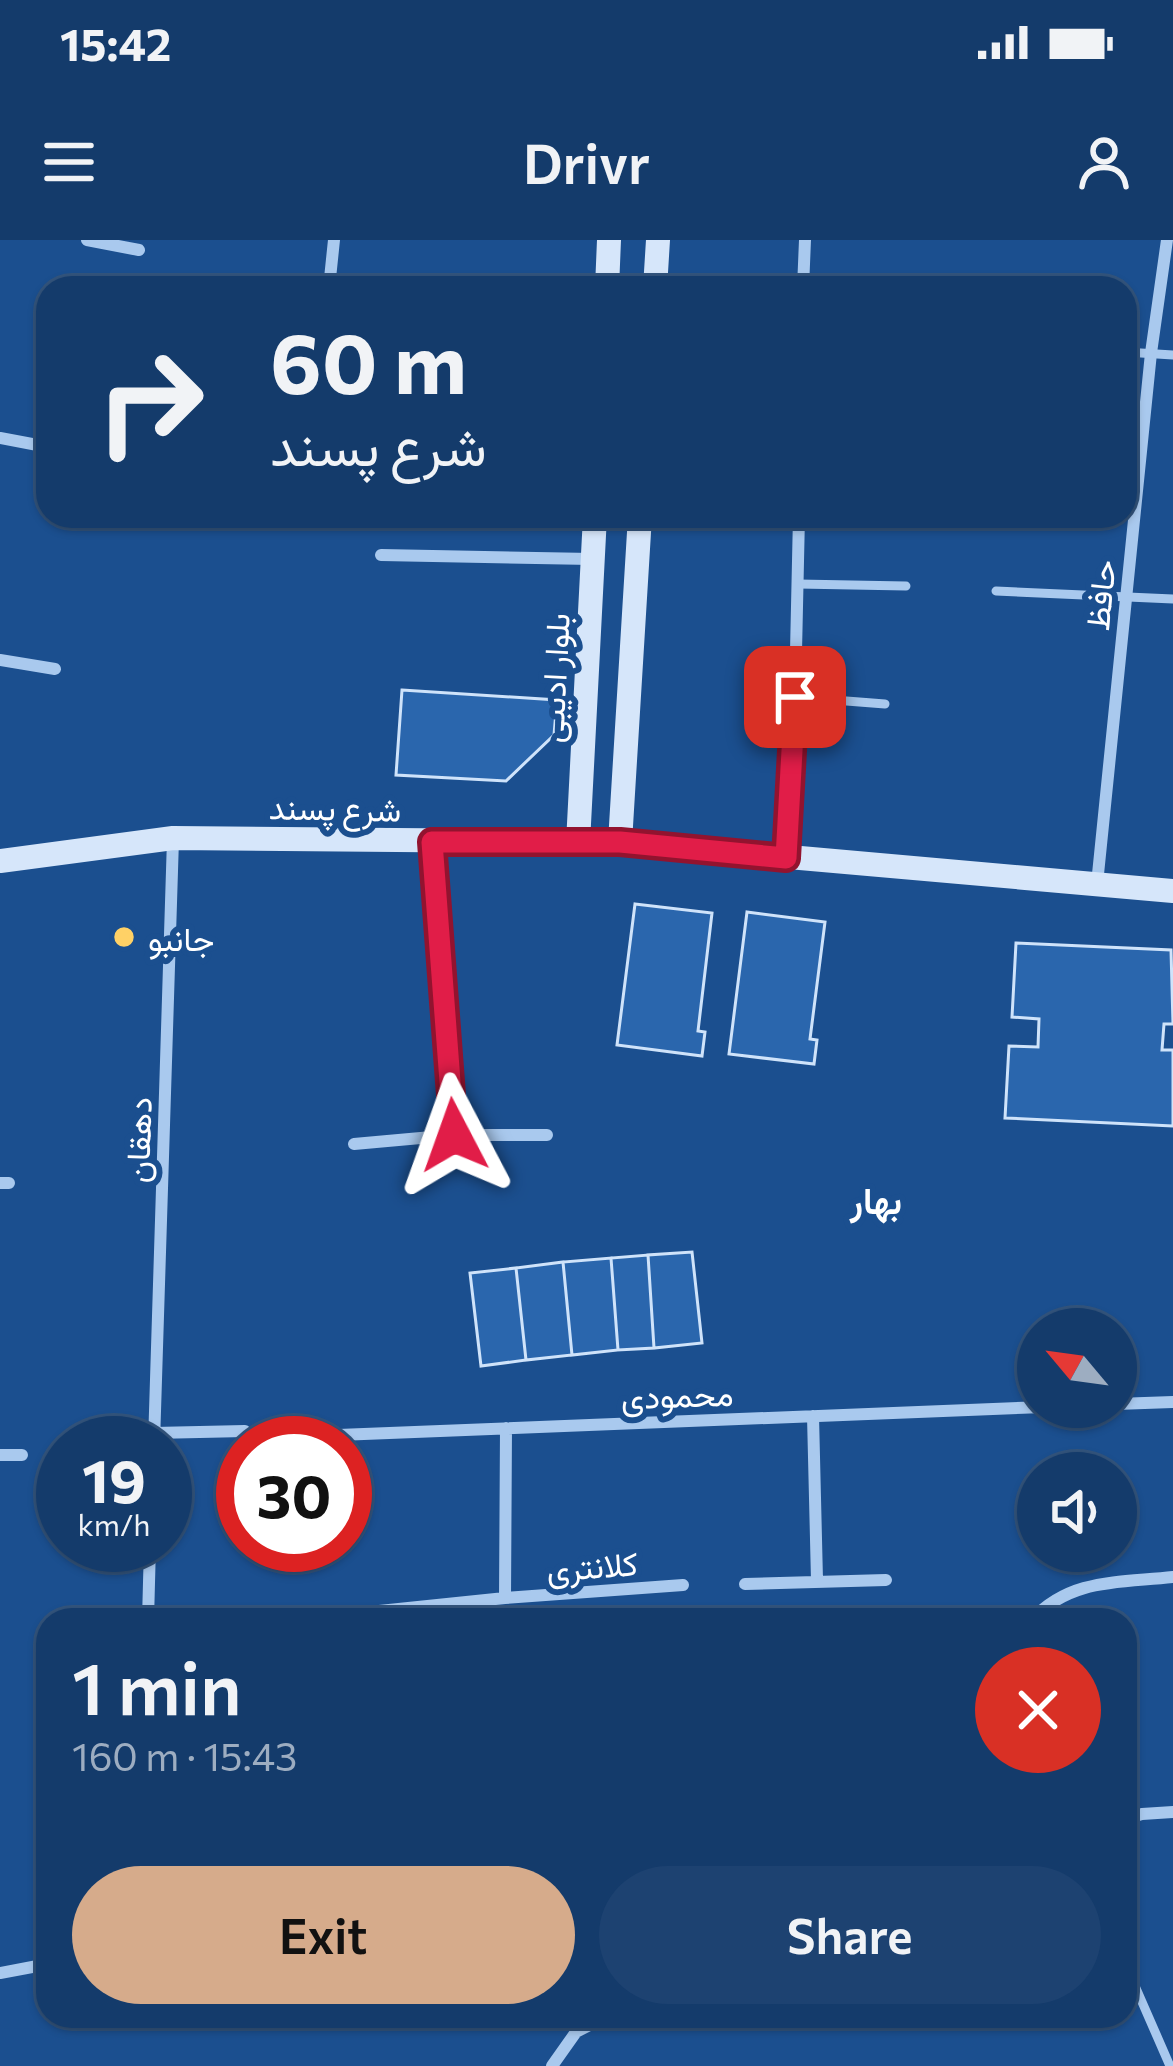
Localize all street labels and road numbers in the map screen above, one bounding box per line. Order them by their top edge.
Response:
street label: حافظ [1075,558,1123,632]
street label: بلوار ادیبی [529,612,579,744]
street label: شرع پسند [268,785,402,833]
street label: دهقان [115,1096,159,1184]
street label: محمودی [620,1372,734,1418]
street label: کلانتری [545,1541,639,1591]

